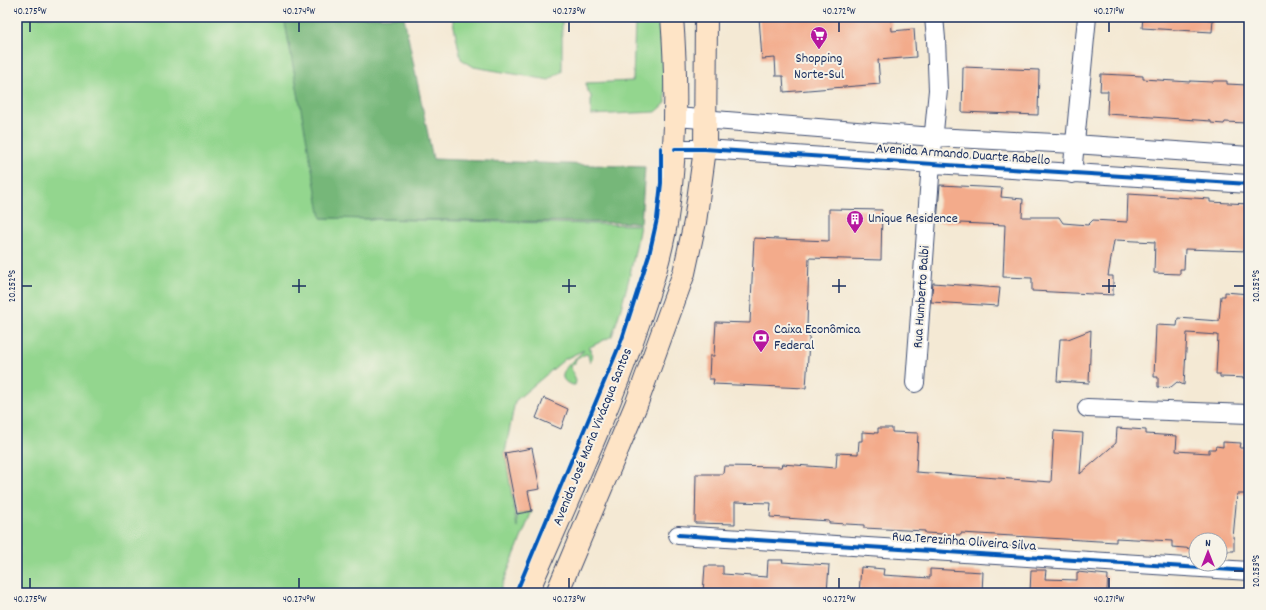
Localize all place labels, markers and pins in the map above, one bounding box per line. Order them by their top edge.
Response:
supermarket icon: Shopping Norte-Sul [809,25,829,50]
place label: Shopping Norte-Sul [794,49,845,85]
building icon: Unique Residence [845,209,865,234]
place label: Unique Residence [868,209,958,229]
place label: Caixa Econômica Federal [774,320,861,356]
bank icon: Caixa Econômica Federal [751,328,771,353]

